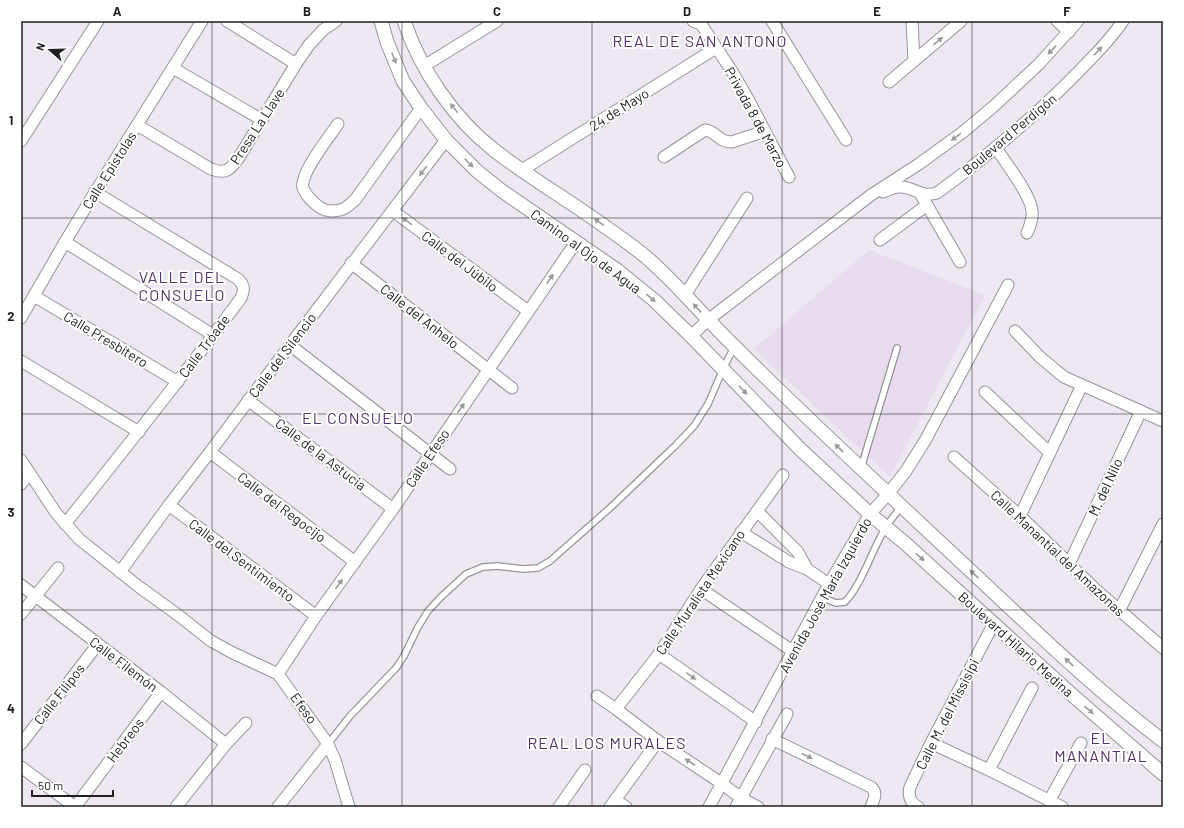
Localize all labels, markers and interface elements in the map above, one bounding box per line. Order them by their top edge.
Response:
text: A [113,3,122,19]
text: B [303,3,311,19]
text: C [493,3,501,19]
text: D [683,3,691,19]
text: E [873,3,881,19]
text: F [1063,3,1071,19]
north arrow [30,30,70,70]
district label: REAL DE SAN ANTONO [613,31,787,50]
one-way arrow [933,36,943,45]
text: N [33,41,47,52]
one-way arrow [1047,45,1057,55]
one-way arrow [1094,46,1103,56]
one-way arrow [391,52,397,64]
street label: Privada 8 de Marzo [721,64,791,170]
street label: 24 de Mayo [586,84,652,134]
street label: Presa La Llave [226,85,288,167]
street label: Boulevard Perdigón [958,90,1060,178]
one-way arrow [449,103,458,114]
text: 1 [9,112,13,128]
street label: Calle Epistolas [78,128,140,212]
one-way arrow [951,133,961,141]
one-way arrow [464,158,474,168]
one-way arrow [418,166,427,177]
street label: Camino al Ojo de Agua [527,205,645,297]
one-way arrow [401,217,412,225]
one-way arrow [594,218,605,226]
street label: Calle del Júbilo [419,227,501,295]
district label: VALLE DEL CONSUELO [139,267,225,304]
one-way arrow [546,274,554,284]
street label: Calle del Anhelo [377,280,463,352]
one-way arrow [646,294,657,303]
one-way arrow [692,303,702,313]
street label: Calle Presbítero [61,307,151,371]
text: 2 [7,308,15,324]
street label: Calle del Silencio [245,309,319,401]
street label: Calle Tróade [175,311,233,381]
one-way arrow [738,385,748,395]
one-way arrow [457,403,465,414]
district label: EL CONSUELO [302,408,414,427]
street label: Calle de la Astucia [272,414,370,494]
street label: Calle Efeso [401,426,453,490]
one-way arrow [834,443,844,453]
street label: M. del Nilo [1084,455,1126,519]
street label: Calle del Regocijo [234,468,330,546]
street label: Calle Manantial del Amazonas [987,486,1129,620]
text: 3 [7,504,15,520]
street label: Avenida José María Izquierdo [775,514,875,676]
street label: Calle del Sentimiento [186,515,298,605]
street label: Calle Muralista Mexicano [652,526,748,658]
one-way arrow [915,552,924,561]
one-way arrow [969,569,979,579]
one-way arrow [335,579,343,590]
street label: Boulevard Hilario Medina [955,588,1077,700]
street label: Calle Filemón [87,633,161,695]
street label: Calle M. del Missisipi [912,656,982,772]
one-way arrow [1064,657,1074,667]
street label: Calle Filipos [30,660,88,728]
one-way arrow [685,672,696,680]
street label: Efeso [287,689,321,727]
text: 4 [7,700,15,716]
one-way arrow [1084,705,1094,714]
street label: Hebreos [103,714,147,766]
district label: EL MANANTIAL [1054,728,1148,765]
district label: REAL LOS MURALES [527,733,687,752]
one-way arrow [802,753,813,759]
one-way arrow [684,758,695,766]
scale bar [32,772,113,798]
text: 50 m [38,778,63,792]

